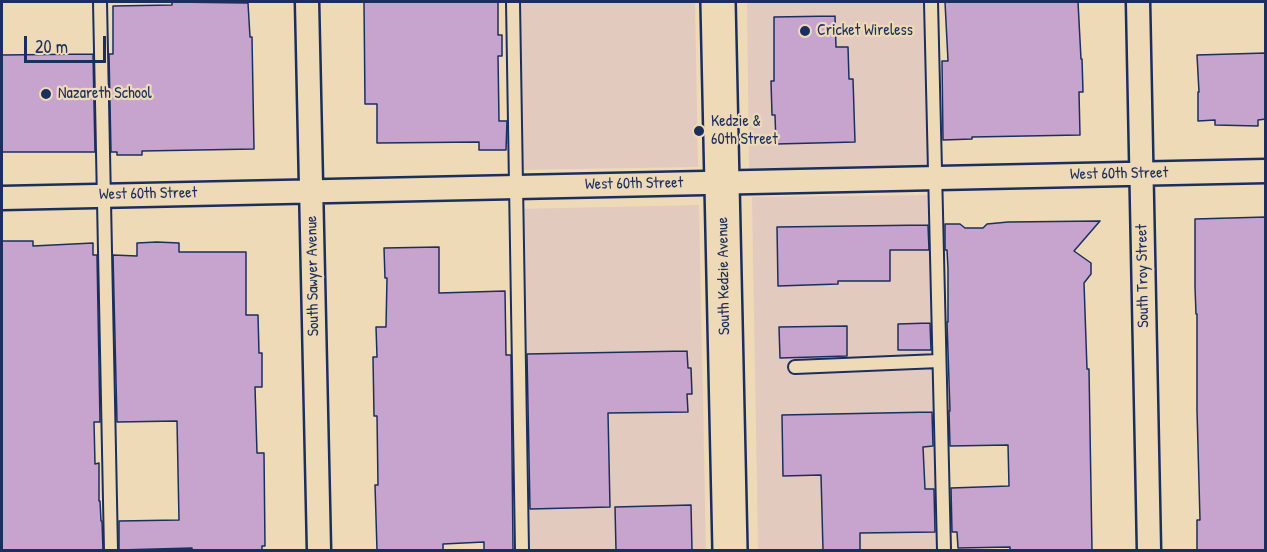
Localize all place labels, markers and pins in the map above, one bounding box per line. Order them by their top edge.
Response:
place label: Cricket Wireless [817,21,913,41]
marker: Cricket Wireless [798,24,812,38]
place label: Nazareth School [58,84,152,104]
marker: Nazareth School [39,87,53,101]
place label: Kedzie & 60th Street [711,112,778,150]
marker: Kedzie & 60th Street [692,124,706,138]

